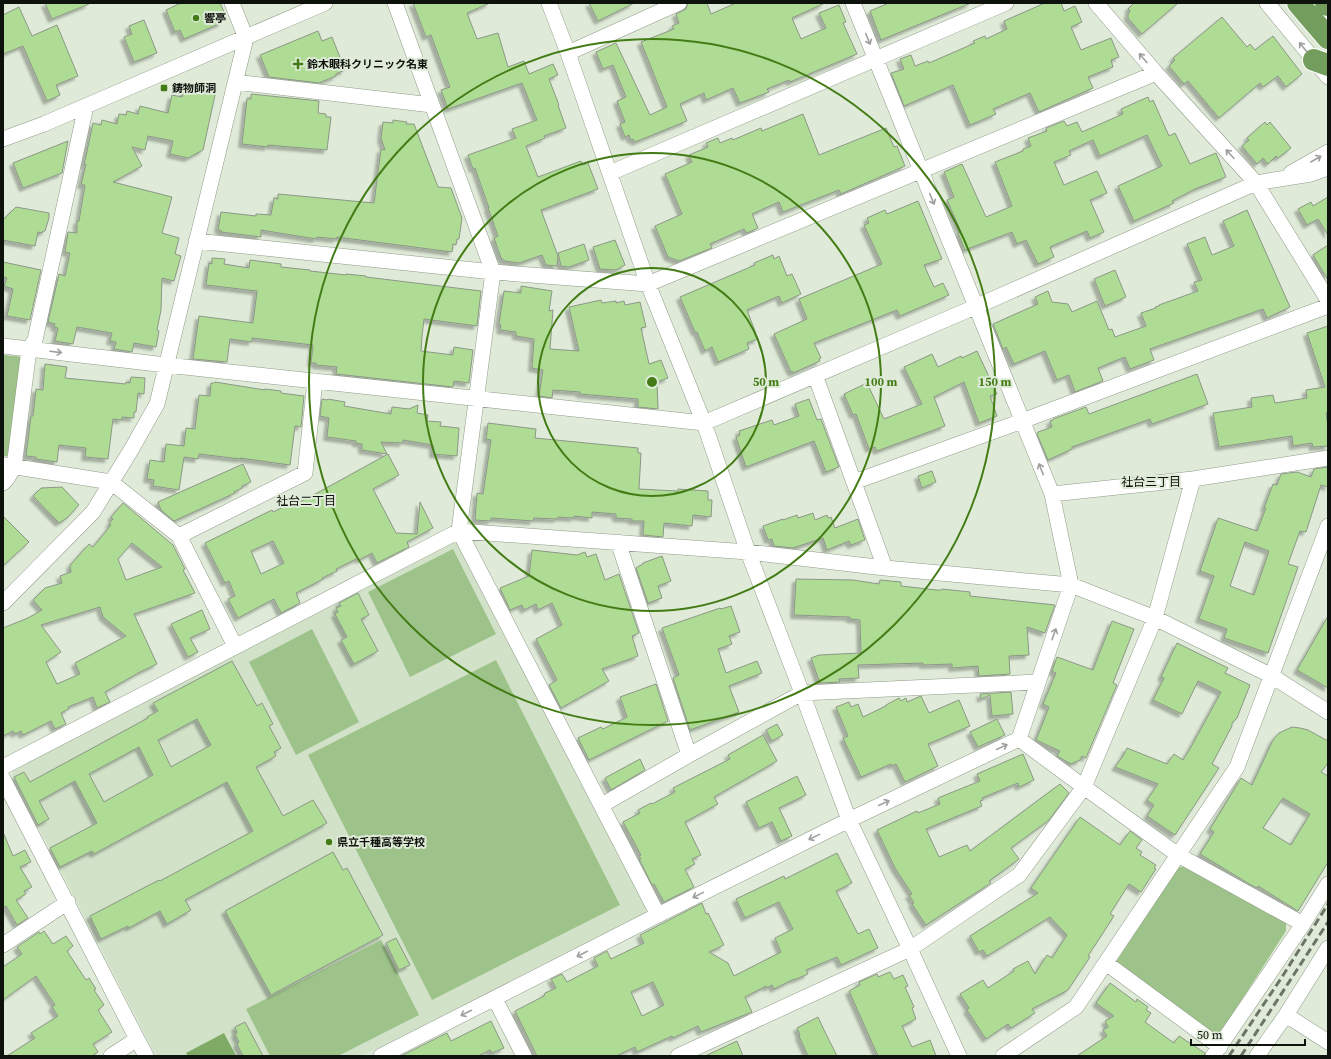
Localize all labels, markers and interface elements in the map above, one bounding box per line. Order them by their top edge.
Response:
place label: 響亭 [204,11,226,26]
marker: 響亭 [191,13,201,23]
one-way arrow [864,33,872,45]
one-way arrow [1299,41,1308,52]
one-way arrow [1139,53,1148,63]
place label: 鈴木眼科クリニック名東 [307,57,428,72]
marker: 鈴木眼科クリニック名東 [292,58,304,70]
place label: 鋳物師洞 [172,81,216,96]
marker: 鋳物師洞 [159,83,169,93]
one-way arrow [1226,150,1235,160]
one-way arrow [1310,155,1321,163]
one-way arrow [929,192,937,204]
one-way arrow [49,348,62,356]
text: 50 m [753,374,779,390]
text: 100 m [865,374,898,390]
text: 150 m [979,374,1012,390]
centre of rings [645,375,659,389]
one-way arrow [1037,463,1045,475]
district label: 社台三丁目 [1121,474,1181,490]
district label: 社台二丁目 [276,493,336,509]
one-way arrow [1051,627,1058,640]
one-way arrow [995,743,1007,750]
one-way arrow [878,799,890,806]
one-way arrow [808,834,820,841]
place label: 県立千種高等学校 [337,835,425,850]
marker: 県立千種高等学校 [324,837,334,847]
one-way arrow [692,892,704,899]
one-way arrow [576,951,588,958]
one-way arrow [461,1010,473,1018]
scale bar [1191,1021,1305,1047]
text: 50 m [1197,1027,1223,1043]

